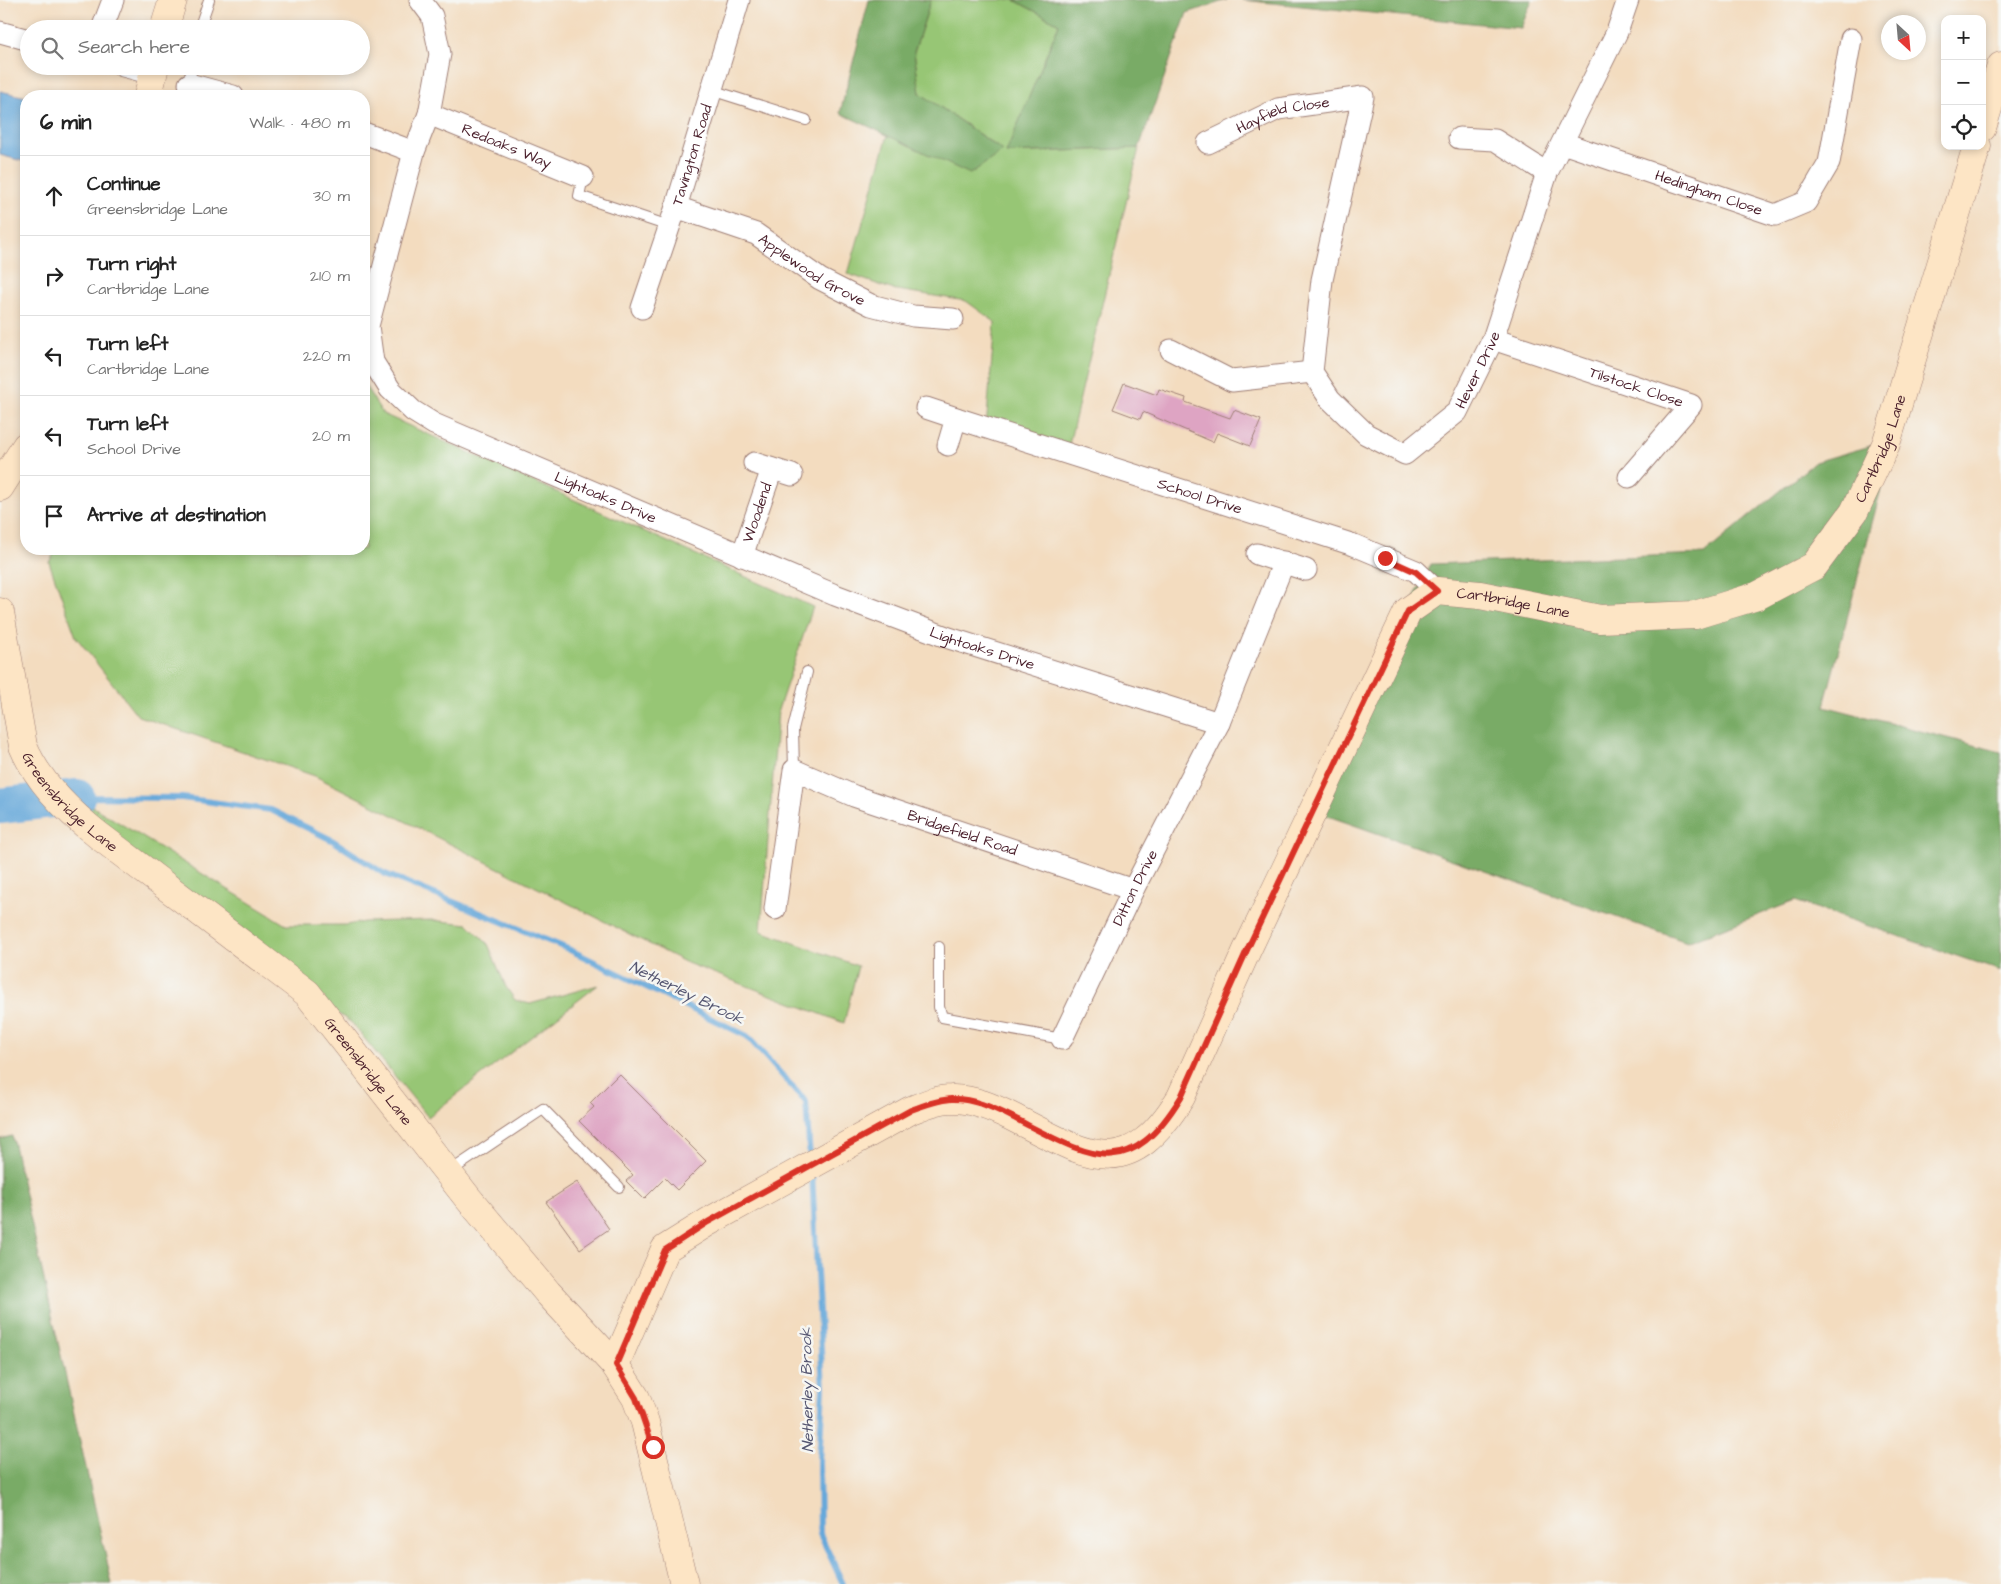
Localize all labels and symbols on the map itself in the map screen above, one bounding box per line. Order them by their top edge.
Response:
north arrow [1881,15,1926,60]
street label: Hayfield Close [1233,92,1331,139]
street label: Tavington Road [667,102,718,208]
street label: Redoaks Way [458,118,555,175]
street label: Hedingham Close [1652,165,1765,221]
street label: Applewood Grove [754,229,869,311]
street label: Hever Drive [1450,329,1506,412]
street label: Tilstock Close [1586,362,1686,413]
street label: Cartbridge Lane [1850,392,1912,506]
street label: Lightoaks Drive [551,467,660,529]
street label: School Drive [1155,473,1245,520]
street label: Woodend [737,480,778,545]
route end [1374,547,1397,570]
street label: Cartbridge Lane [1456,583,1572,624]
street label: Lightoaks Drive [927,622,1037,675]
street label: Greensbridge Lane [16,749,122,857]
street label: Bridgefield Road [904,805,1020,861]
street label: Ditton Drive [1108,846,1163,929]
water label: Netherley Brook [625,956,749,1032]
street label: Greensbridge Lane [319,1013,417,1130]
water label: Netherley Brook [795,1326,820,1453]
route start [642,1436,665,1459]

